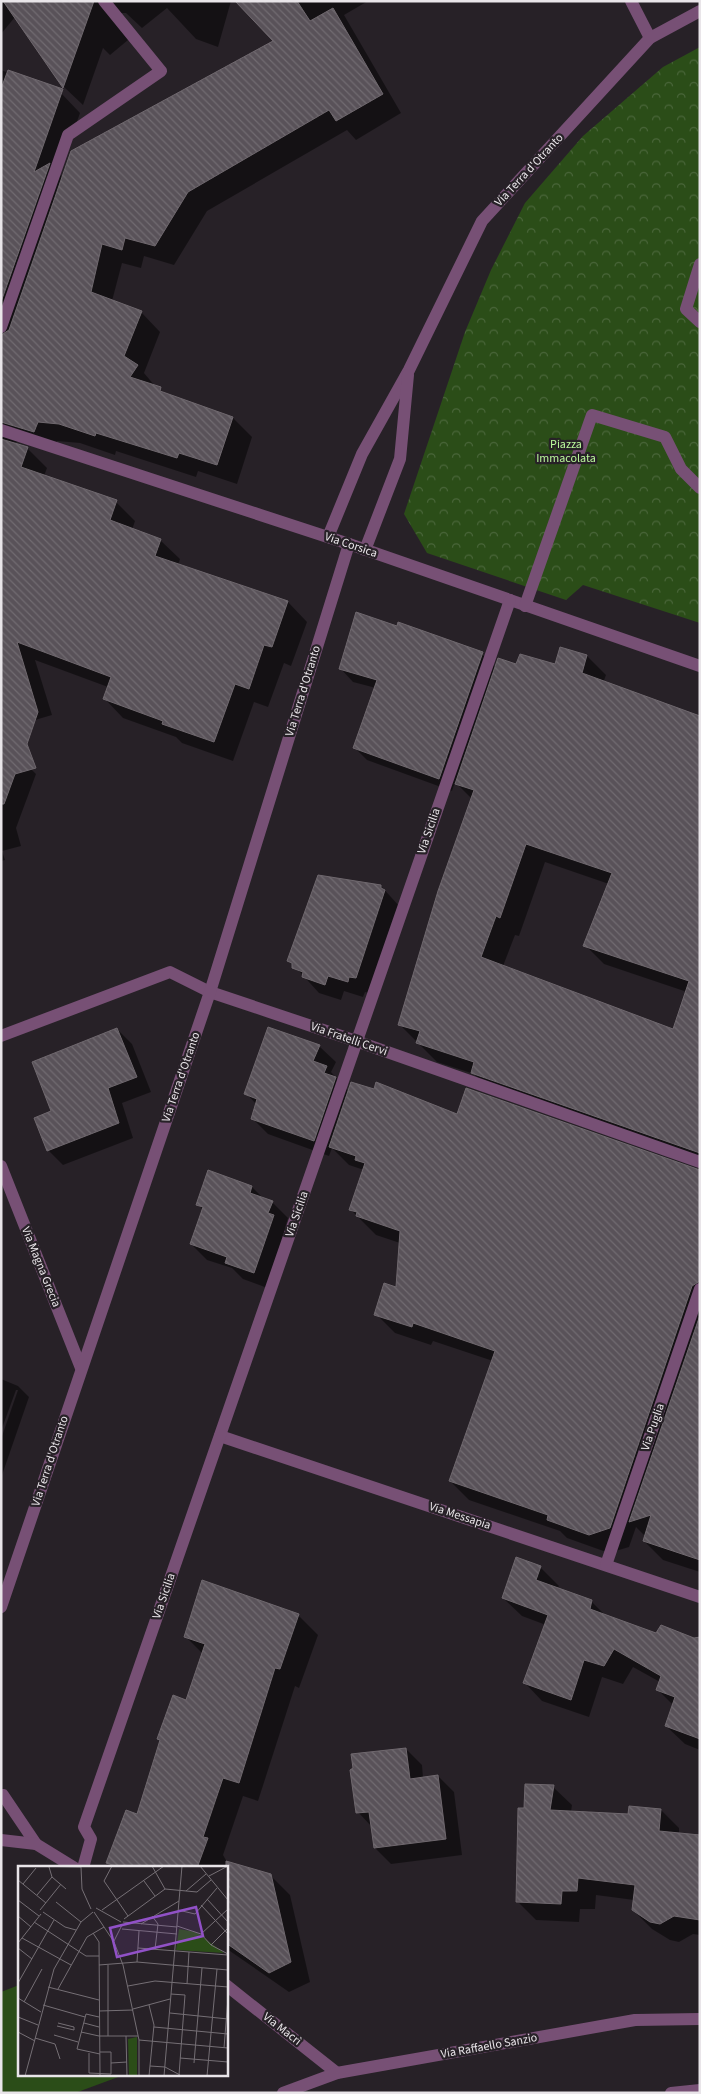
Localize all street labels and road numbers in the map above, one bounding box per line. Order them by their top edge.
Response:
street label: Via Terra d'Otranto [491,130,567,210]
street label: Via Corsica [322,528,380,562]
street label: Via Terra d'Otranto [281,643,325,739]
street label: Via Sicilia [413,806,445,856]
street label: Via Fratelli Cervi [308,1018,390,1060]
street label: Via Terra d'Otranto [158,1030,204,1124]
street label: Via Sicilia [281,1189,313,1239]
street label: Via Magna Grecia [17,1224,65,1310]
street label: Via Puglia [637,1401,669,1453]
street label: Via Terra d'Otranto [27,1414,73,1508]
street label: Via Messapia [427,1498,493,1534]
street label: Via Sicilia [148,1571,180,1621]
street label: Via Macrì [259,2008,305,2050]
street label: Via Raffaello Sanzio [439,2029,539,2063]

